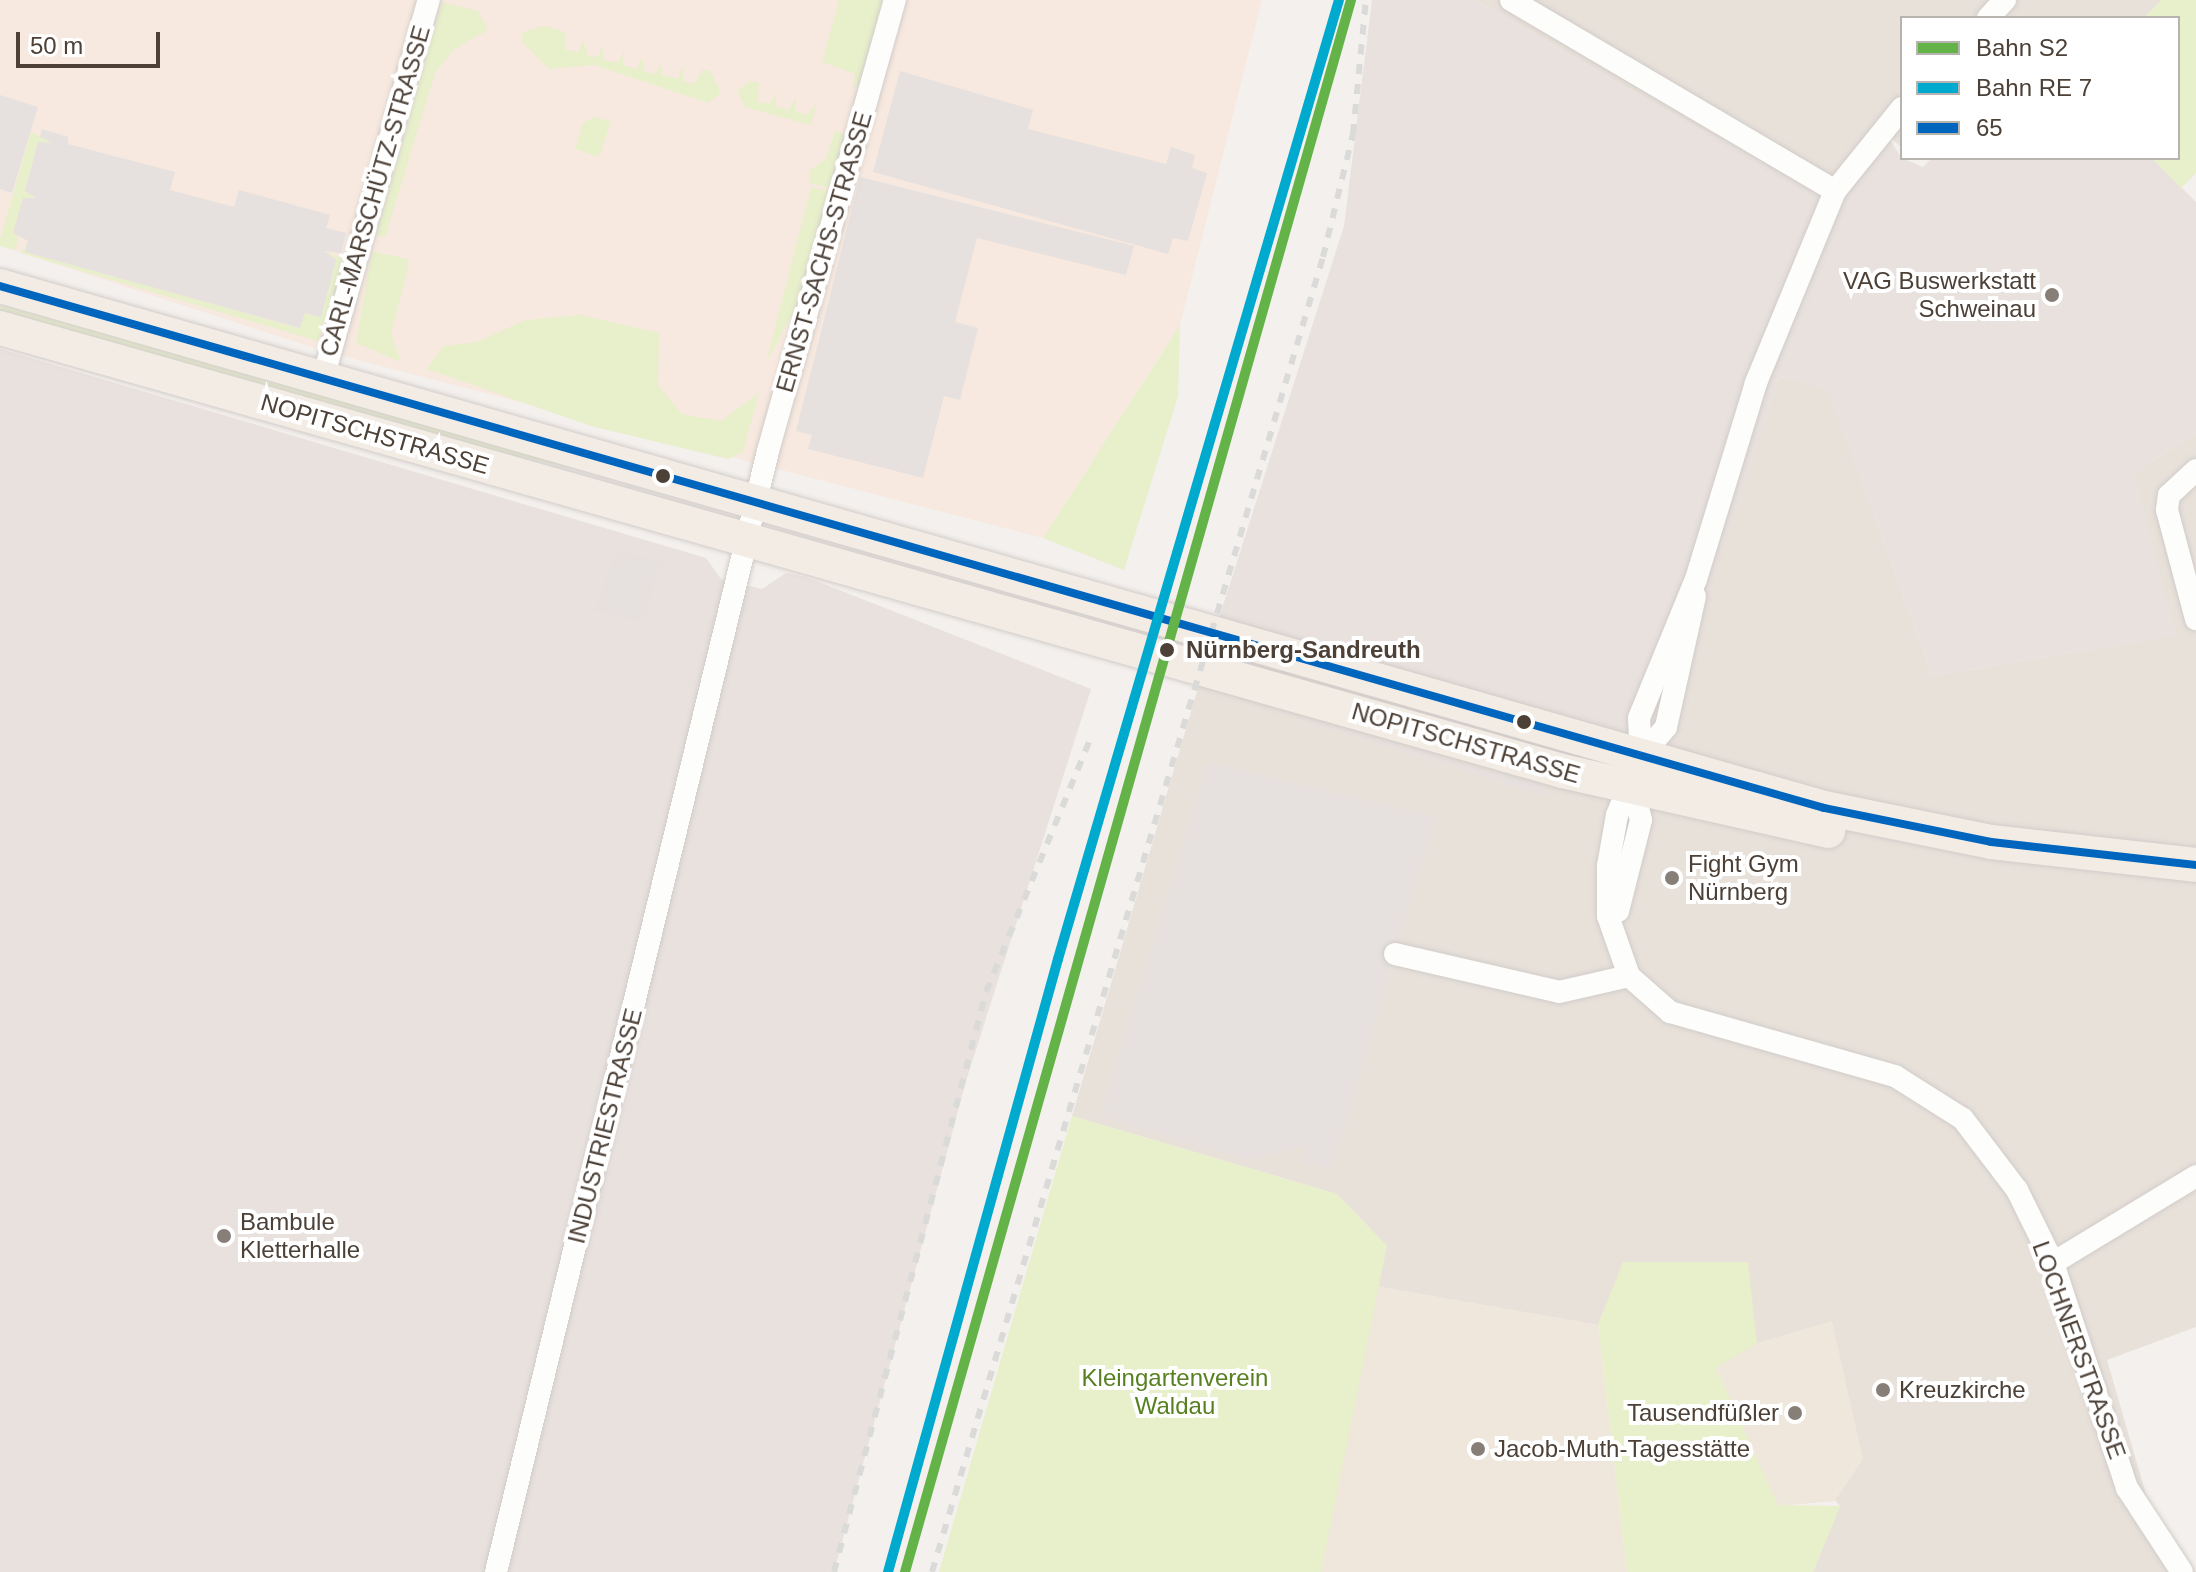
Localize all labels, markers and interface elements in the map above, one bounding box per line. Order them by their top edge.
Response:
scale bar [20,16,164,66]
legend [1900,16,2180,160]
street label: CARL-MARSCHÜTZ-STRASSE [314,22,436,360]
text: 50 m [30,32,83,59]
text: Bahn S2 [1976,34,2068,61]
text: Bahn RE 7 [1976,74,2092,101]
street label: ERNST-SACHS-STRASSE [770,108,878,396]
text: 65 [1976,114,2003,141]
place label: VAG Buswerkstatt Schweinau [1843,267,2036,323]
marker: VAG Buswerkstatt Schweinau [2043,286,2061,304]
street label: NOPITSCHSTRASSE [258,388,492,480]
unlabelled marker [655,468,671,484]
place label: Nürnberg-Sandreuth [1186,636,1421,664]
marker: Nürnberg-Sandreuth [1155,638,1179,662]
street label: NOPITSCHSTRASSE [1349,697,1583,789]
unlabelled marker [1516,714,1532,730]
place label: Fight Gym Nürnberg [1688,850,1799,906]
marker: Fight Gym Nürnberg [1663,869,1681,887]
street label: INDUSTRIESTRASSE [562,1005,648,1247]
place label: Bambule Kletterhalle [240,1208,360,1264]
marker: Bambule Kletterhalle [215,1227,233,1245]
street label: LOCHNERSTRASSE [2026,1237,2132,1463]
park label: Kleingartenverein Waldau [1082,1364,1268,1420]
place label: Kreuzkirche [1899,1376,2026,1404]
marker: Kreuzkirche [1874,1381,1892,1399]
place label: Tausendfüßler [1627,1399,1779,1427]
marker: Tausendfüßler [1786,1404,1804,1422]
place label: Jacob-Muth-Tagesstätte [1494,1435,1750,1463]
marker: Jacob-Muth-Tagesstätte [1469,1440,1487,1458]

